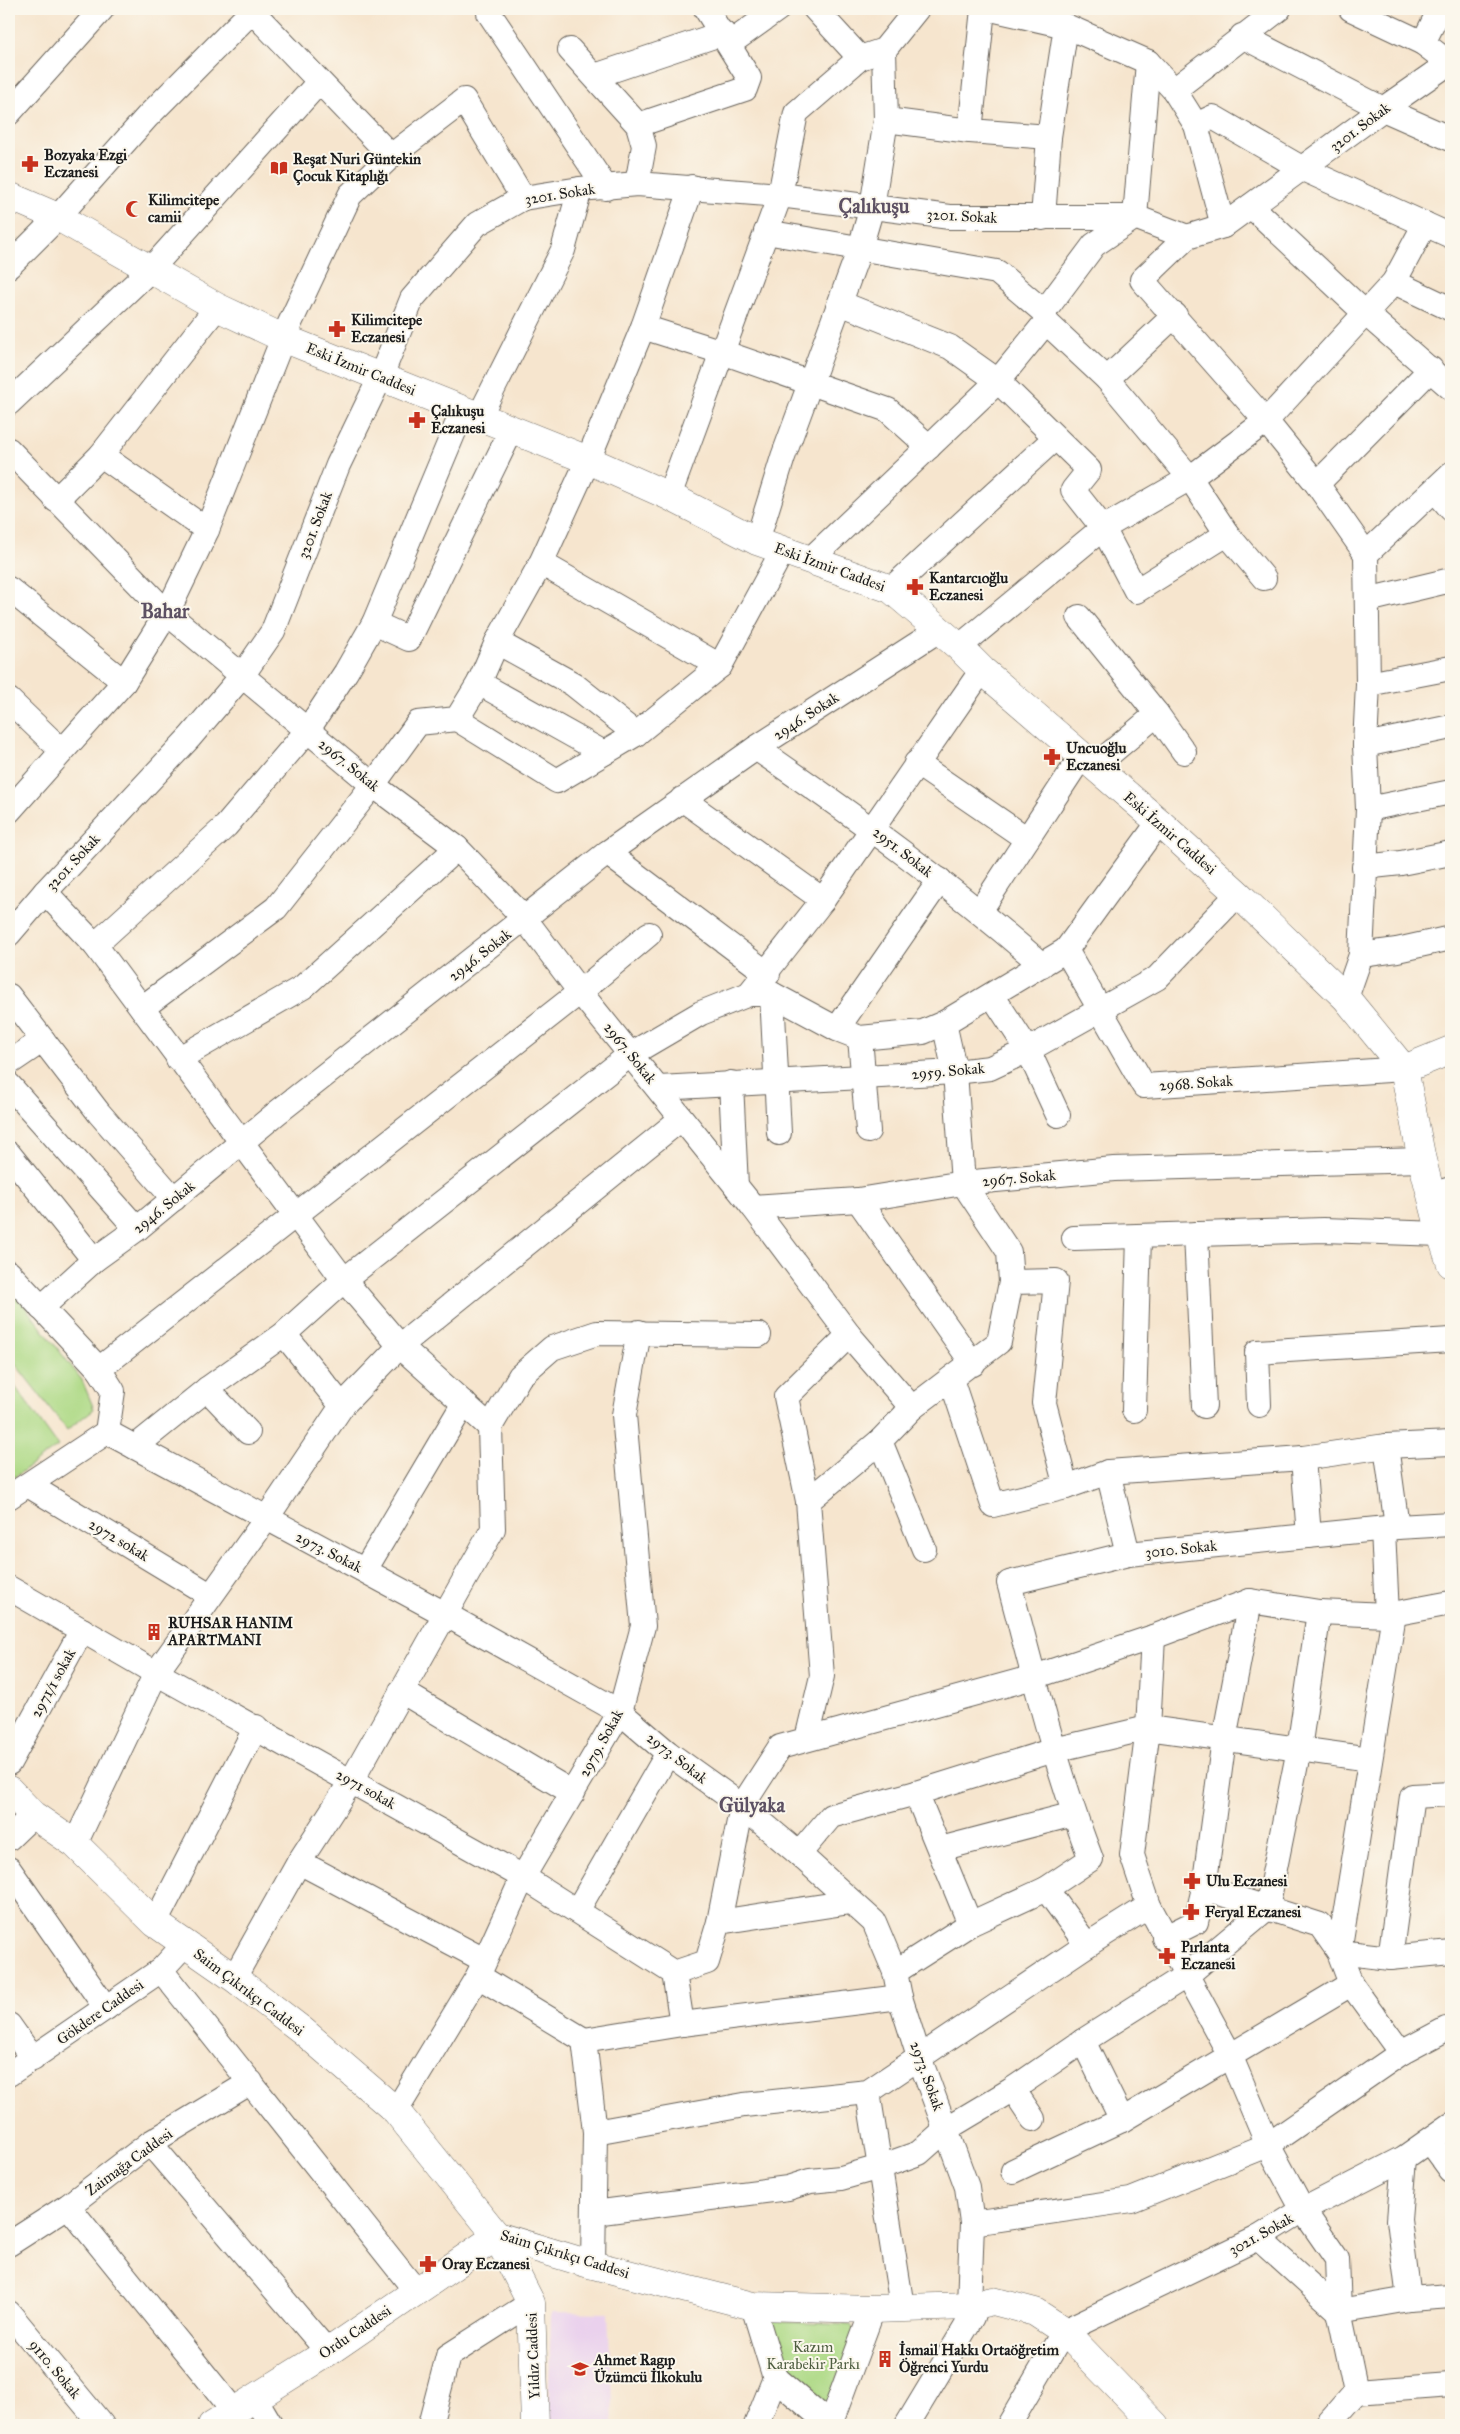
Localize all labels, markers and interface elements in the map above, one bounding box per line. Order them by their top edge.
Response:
street label: 3201. Sokak [1326,99,1394,155]
place label: Bozyaka Ezgi Eczanesi [44,146,128,181]
place label: Reşat Nuri Güntekin Çocuk Kitaplığı [293,150,422,186]
pharmacy icon: Bozyaka Ezgi Eczanesi [20,154,40,174]
library icon: Reşat Nuri Güntekin Çocuk Kitaplığı [269,158,289,178]
street label: 3201. Sokak [524,180,596,208]
place label: Kilimcitepe camii [148,191,220,226]
district label: Çalıkuşu [839,194,910,219]
mosque icon: Kilimcitepe camii [124,199,144,219]
street label: 3201. Sokak [926,205,998,227]
place label: Kilimcitepe Eczanesi [351,311,423,346]
pharmacy icon: Kilimcitepe Eczanesi [327,319,347,339]
street label: Eski İzmir Caddesi [303,339,419,399]
place label: Çalıkuşu Eczanesi [431,402,486,437]
pharmacy icon: Çalıkuşu Eczanesi [407,410,427,430]
street label: 3201. Sokak [294,489,336,561]
street label: Eski İzmir Caddesi [772,539,888,595]
place label: Kantarcıoğlu Eczanesi [929,569,1008,604]
pharmacy icon: Kantarcıoğlu Eczanesi [905,577,925,597]
district label: Bahar [141,599,190,623]
street label: 2946. Sokak [770,688,842,744]
street label: 2967. Sokak [315,735,383,795]
place label: Uncuoğlu Eczanesi [1066,739,1127,774]
pharmacy icon: Uncuoğlu Eczanesi [1042,747,1062,767]
street label: Eski İzmir Caddesi [1120,788,1220,878]
street label: 2951. Sokak [869,823,937,881]
street label: 3201. Sokak [42,830,104,894]
street label: 2946. Sokak [445,925,515,985]
street label: 2967. Sokak [600,1019,660,1087]
street label: 2959. Sokak [911,1059,985,1083]
street label: 2968. Sokak [1158,1071,1234,1095]
street label: 2967. Sokak [981,1166,1057,1190]
street label: 2946. Sokak [129,1177,199,1237]
street label: 2972 sokak [85,1515,153,1565]
street label: 2973. Sokak [293,1528,365,1576]
street label: 3010. Sokak [1144,1536,1218,1562]
place label: RUHSAR HANIM APARTMANI [167,1614,294,1649]
building icon: RUHSAR HANIM APARTMANI [144,1622,164,1642]
street label: 2971/1 sokak [27,1645,79,1721]
street label: 2979. Sokak [575,1706,627,1780]
street label: 2973. Sokak [643,1729,711,1787]
street label: 2971 sokak [333,1765,399,1813]
district label: Gülyaka [719,1793,785,1818]
pharmacy icon: Ulu Eczanesi [1182,1871,1202,1891]
place label: Ulu Eczanesi [1206,1872,1288,1890]
pharmacy icon: Feryal Eczanesi [1181,1902,1201,1922]
place label: Feryal Eczanesi [1205,1903,1302,1922]
place label: Pırlanta Eczanesi [1181,1938,1236,1973]
street label: Saim Çıkrıkçı Caddesi [190,1944,308,2040]
pharmacy icon: Pırlanta Eczanesi [1157,1946,1177,1966]
street label: Gökdere Caddesi [53,1975,147,2049]
street label: 2973. Sokak [906,2039,948,2113]
street label: Zaimağa Caddesi [82,2125,176,2199]
street label: 3021. Sokak [1226,2209,1296,2259]
street label: Saim Çıkrıkçı Caddesi [498,2226,632,2282]
pharmacy icon: Oray Eczanesi [418,2254,438,2274]
place label: Oray Eczanesi [442,2255,531,2274]
street label: Ordu Caddesi [315,2301,395,2363]
street label: Yıldız Caddesi [522,2312,544,2400]
street label: 9110. Sokak [25,2336,85,2402]
park label: Kazım Karabekir Parkı [766,2338,860,2373]
place label: İsmail Hakkı Ortaöğretim Öğrenci Yurdu [899,2340,1059,2377]
building icon: İsmail Hakkı Ortaöğretim Öğrenci Yurdu [875,2349,895,2369]
place label: Ahmet Ragıp Üzümcü İlkokulu [593,2351,702,2386]
school or university icon: Ahmet Ragıp Üzümcü İlkokulu [570,2359,590,2379]

